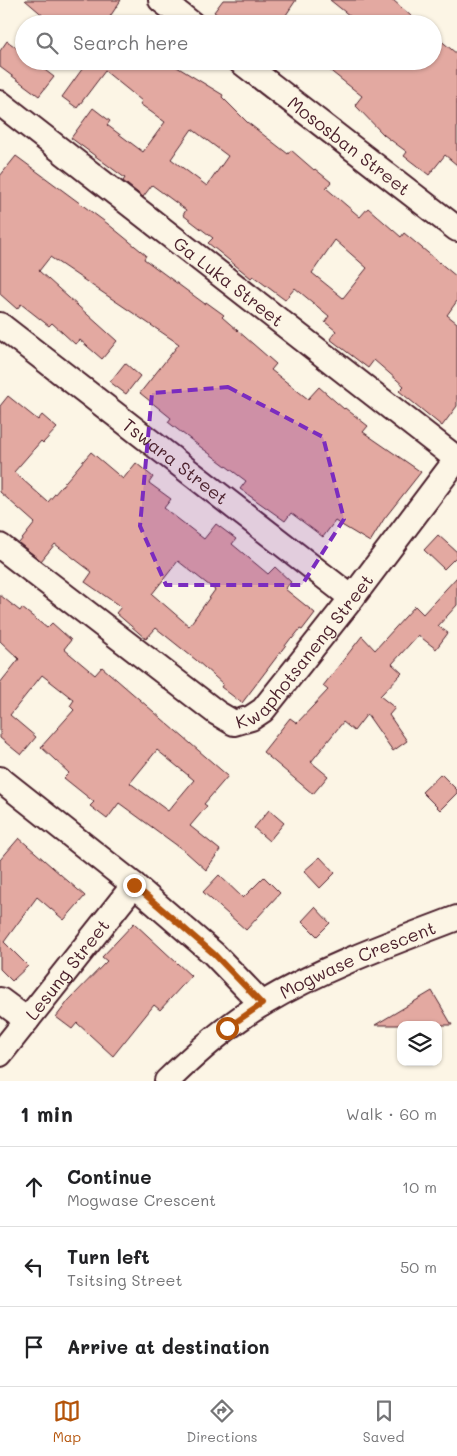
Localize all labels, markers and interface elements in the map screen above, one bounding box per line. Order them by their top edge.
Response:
search box [15,15,442,70]
icon: search [33,29,61,57]
text: Search here [73,30,189,55]
street label: Mososban Street [283,90,415,201]
street label: Ga Luka Street [169,231,289,332]
street label: Tswara Street [118,413,233,510]
street label: Kwaphotsaneng Street [233,569,378,734]
route end [123,874,146,897]
street label: Lesung Street [20,914,115,1025]
street label: Mogwase Crescent [275,915,439,1004]
route start [216,1017,239,1040]
map controls [397,1021,442,1066]
button: layers [397,1021,442,1066]
text: 1 min [20,1100,73,1127]
text: Walk · 60 m [346,1103,437,1124]
text: Continue [67,1164,152,1189]
icon: ahead [20,1173,48,1201]
text: 10 m [402,1176,437,1197]
text: Mogwase Crescent [67,1189,216,1210]
text: Turn left [67,1244,150,1269]
icon: left [20,1253,48,1281]
text: 50 m [400,1256,437,1277]
text: Tsitsing Street [67,1269,183,1290]
icon: arrive [20,1333,48,1361]
text: Arrive at destination [67,1334,270,1359]
tab: Map [53,1397,81,1446]
tab: Directions [186,1397,258,1446]
tab: Saved [363,1397,404,1446]

